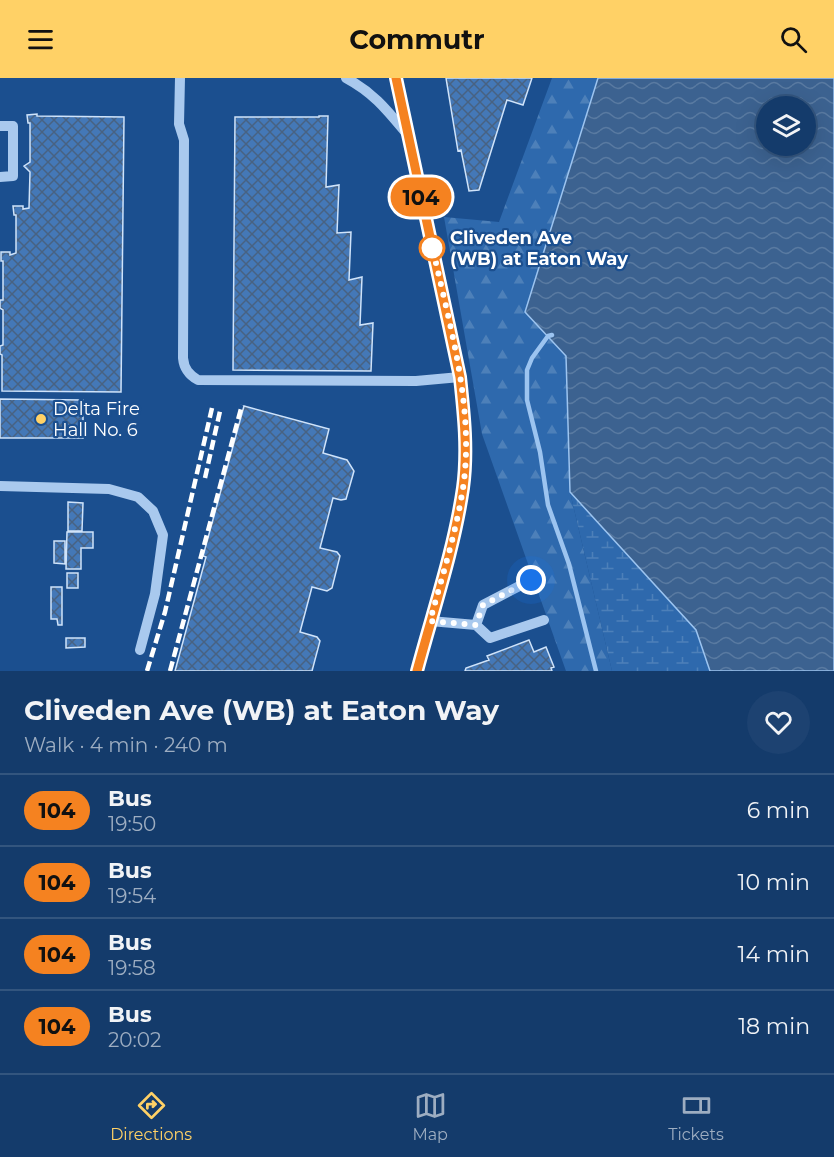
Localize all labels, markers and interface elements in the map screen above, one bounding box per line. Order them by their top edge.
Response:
icon: menu [24,23,57,56]
text: Commutr [349,23,485,56]
icon: search [777,23,810,56]
map controls [756,96,816,156]
button: layers [756,96,816,156]
line badge: 104 [386,178,456,216]
text: 104 [403,185,439,210]
place label: Cliveden Ave (WB) at Eaton Way [450,227,628,270]
marker: Cliveden Ave (WB) at Eaton Way [419,235,445,261]
place label: Delta Fire Hall No. 6 [53,398,140,441]
marker: Delta Fire Hall No. 6 [34,412,48,426]
your location [516,565,546,595]
button: heart [747,691,810,754]
text: Cliveden Ave (WB) at Eaton Way [24,693,499,727]
text: Walk · 4 min · 240 m [24,733,228,757]
text: Bus [108,785,152,812]
text: 6 min [747,797,810,824]
text: 104 [39,798,75,823]
text: 19:50 [108,812,156,836]
text: Bus [108,857,152,884]
text: 10 min [738,869,810,896]
text: 104 [39,870,75,895]
text: 19:54 [108,884,156,908]
text: Bus [108,929,152,956]
text: 14 min [738,941,810,968]
text: 104 [39,942,75,967]
text: 19:58 [108,956,156,980]
text: Bus [108,1001,152,1028]
text: 18 min [738,1013,810,1040]
text: 104 [39,1014,75,1039]
text: 20:02 [108,1028,161,1052]
tab: Directions [110,1089,192,1144]
tab: Map [412,1089,448,1144]
tab: Tickets [668,1089,724,1144]

